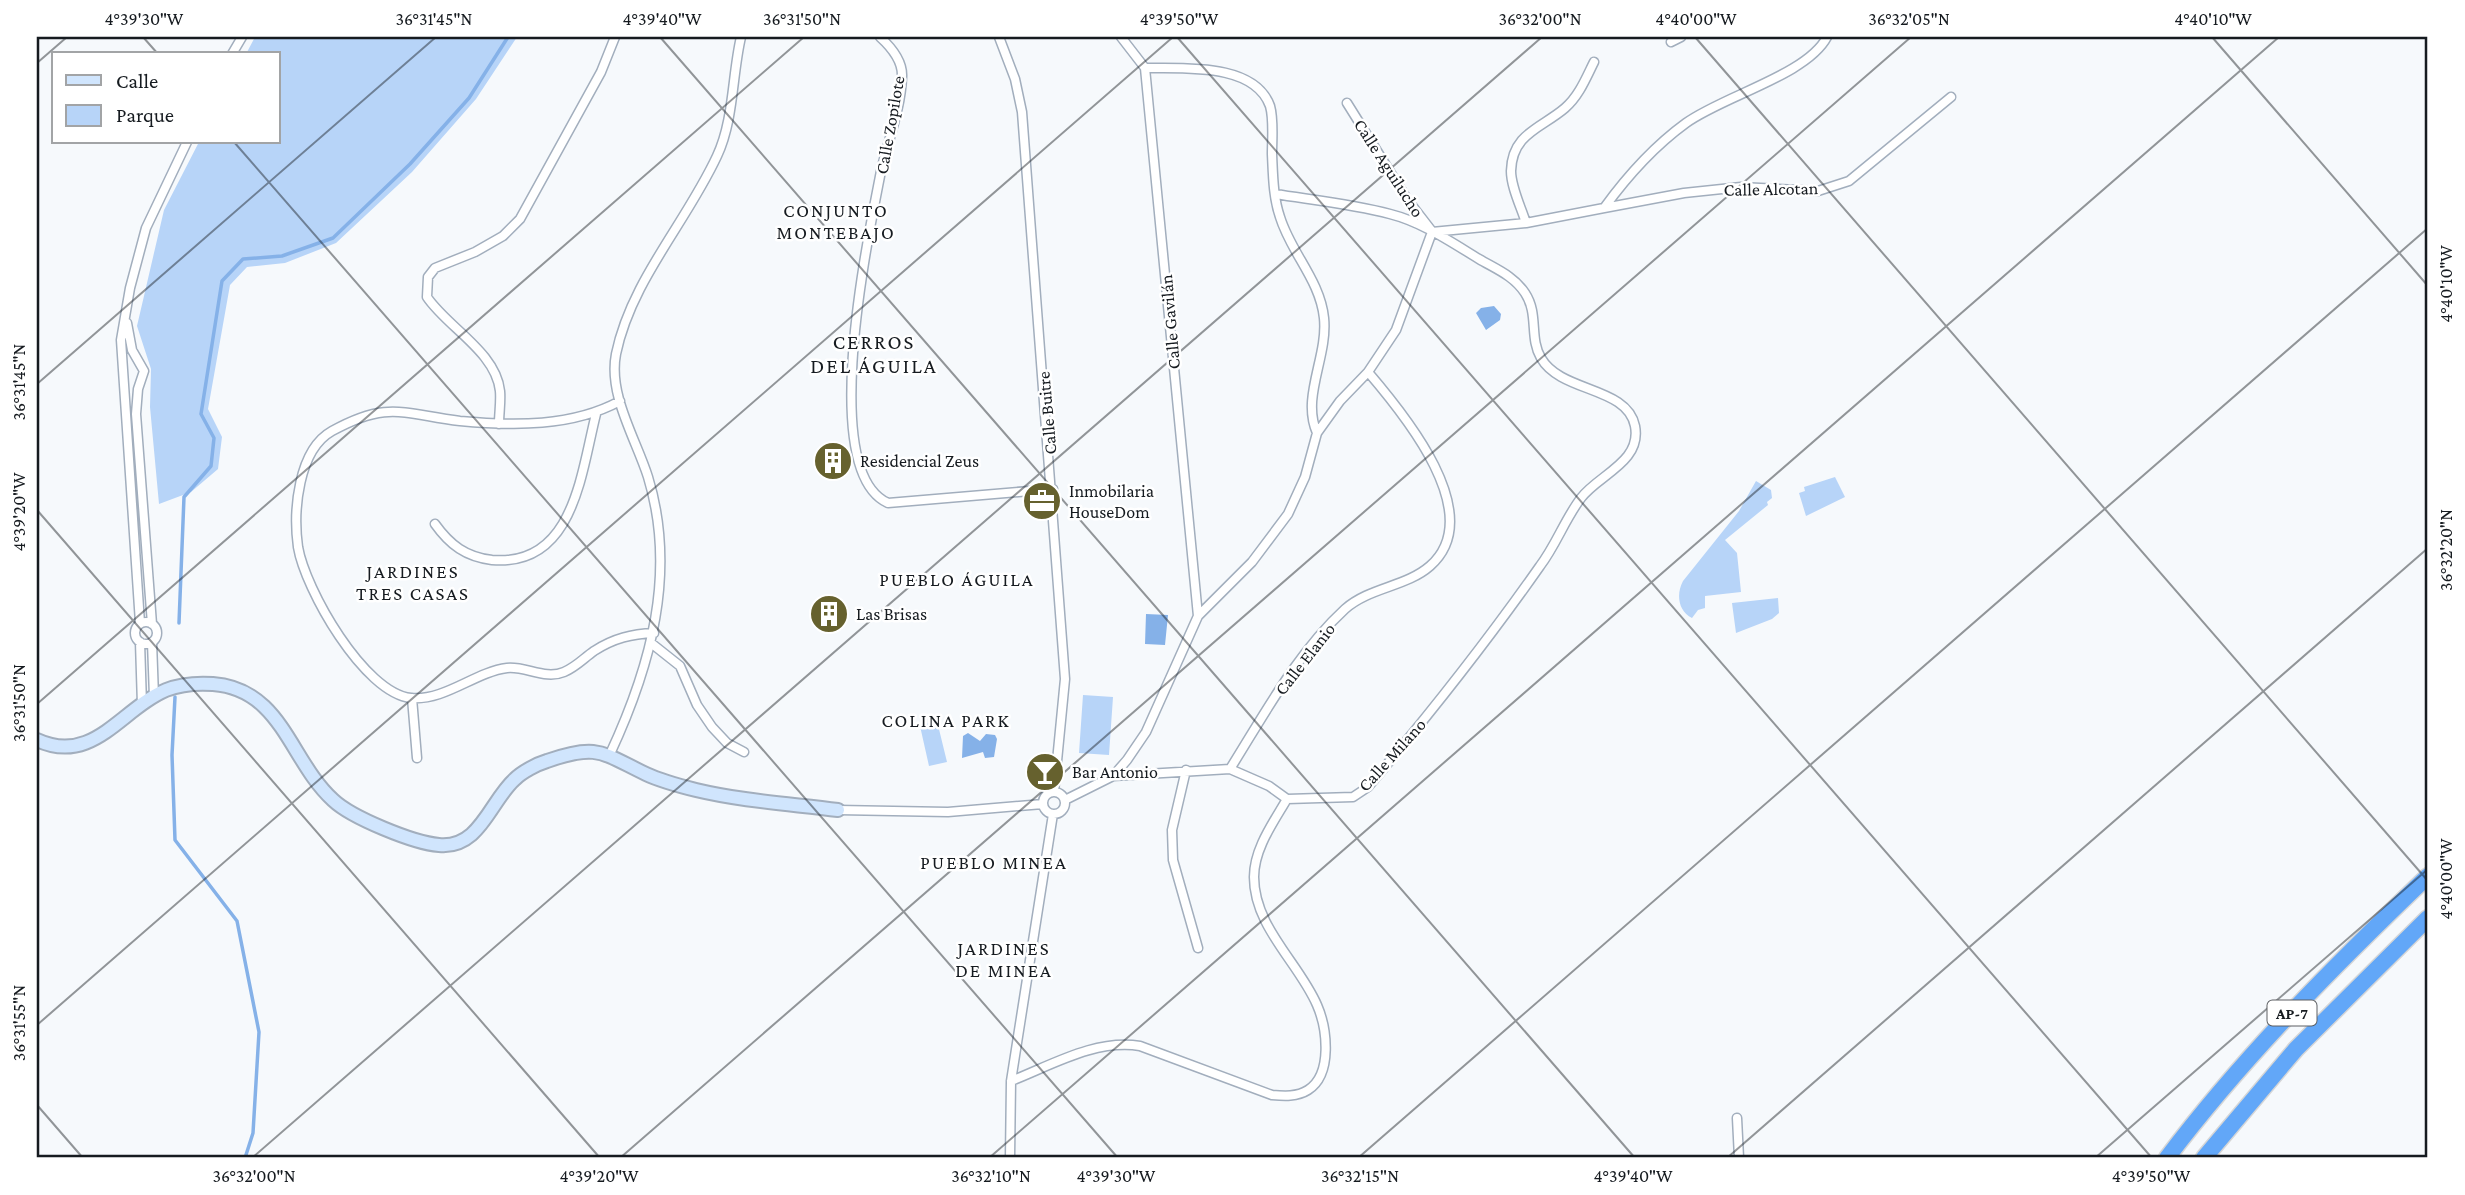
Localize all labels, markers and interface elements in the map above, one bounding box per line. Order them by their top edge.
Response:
text: 4°39'30"W [105,9,184,29]
text: 36°31'45"N [396,9,473,29]
text: 4°39'40"W [623,9,702,29]
text: 36°31'50"N [763,9,841,29]
text: 4°39'50"W [1140,9,1219,29]
text: 36°32'00"N [1498,9,1582,29]
text: 4°40'00"W [1655,9,1737,29]
text: 36°32'05"N [1868,9,1950,29]
text: 4°40'10"W [2174,9,2252,29]
legend [52,52,280,144]
text: Calle [116,69,158,93]
street label: Calle Zopilote [872,74,908,176]
text: Parque [116,103,174,127]
street label: Calle Aguilucho [1350,115,1428,221]
street label: Calle Alcotan [1723,178,1819,200]
district label: CONJUNTO MONTEBAJO [776,200,896,243]
text: 4°40'10"W [2436,245,2456,323]
street label: Calle Gavilán [1156,273,1184,370]
district label: CERROS DEL ÁGUILA [810,330,938,378]
text: 36°31'45"N [9,343,29,420]
street label: Calle Buitre [1033,370,1061,456]
building icon: Residencial Zeus [812,440,854,482]
place label: Residencial Zeus [860,451,979,471]
text: 4°39'20"W [9,472,29,552]
office icon: Inmobilaria HouseDom [1021,480,1063,522]
place label: Inmobilaria HouseDom [1069,481,1154,522]
text: 36°32'20"N [2436,509,2456,591]
district label: JARDINES TRES CASAS [356,561,470,604]
district label: PUEBLO ÁGUILA [879,569,1035,590]
building icon: Las Brisas [808,593,850,635]
place label: Las Brisas [856,604,927,624]
street label: Calle Elanio [1271,619,1339,699]
text: 36°31'50"N [9,664,29,742]
district label: COLINA PARK [882,710,1011,731]
street label: Calle Milano [1354,714,1430,795]
bar icon: Bar Antonio [1024,751,1066,793]
place label: Bar Antonio [1072,762,1158,782]
text: 4°40'00"W [2436,838,2456,920]
district label: PUEBLO MINEA [920,852,1068,873]
district label: JARDINES DE MINEA [955,938,1053,981]
text: 36°31'55"N [9,985,29,1061]
road number: AP-7 [2268,1001,2316,1026]
text: 36°32'00"N [212,1166,296,1186]
text: 4°39'20"W [559,1166,639,1186]
text: 36°32'10"N [951,1166,1031,1186]
text: 4°39'30"W [1077,1166,1156,1186]
text: 36°32'15"N [1321,1166,1399,1186]
text: 4°39'40"W [1594,1166,1673,1186]
text: 4°39'50"W [2112,1166,2191,1186]

